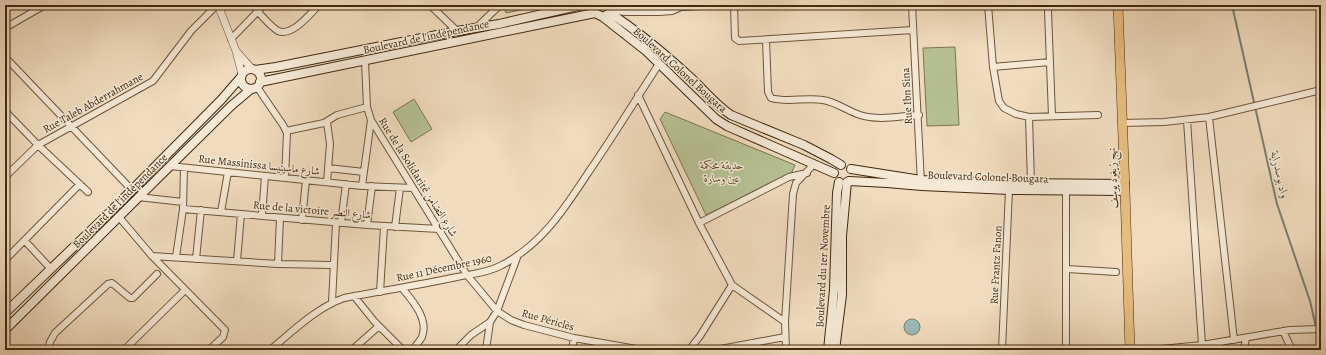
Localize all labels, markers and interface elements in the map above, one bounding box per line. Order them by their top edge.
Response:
street label: Boulevard de l'indépendance [362,16,490,58]
street label: Boulevard Colonel Bougara [630,24,731,117]
street label: Rue Ibn Sina [898,66,916,125]
street label: Rue Taleb Abderrahmane [40,69,146,137]
street label: Rue de la Solidarité شارع التضامن [373,114,461,241]
street label: نهج زيغود يوسف [1104,147,1125,209]
water label: واد بوسدراية [1267,149,1293,200]
street label: Boulevard de l'indépendance [69,150,171,252]
street label: Rue Massinissa شارع ماسينيسا [197,151,321,181]
park label: حديقة محكمة عين وسارة [699,158,744,186]
street label: Boulevard Colonel Bougara [927,167,1050,187]
street label: Rue de la victoire شارع النصر [252,197,372,225]
street label: Boulevard du 1er Novembre [812,204,834,328]
street label: Rue Frantz Fanon [986,225,1006,305]
street label: Rue 11 Décembre 1960 [395,251,493,285]
street label: Rue Périclès [520,305,576,335]

